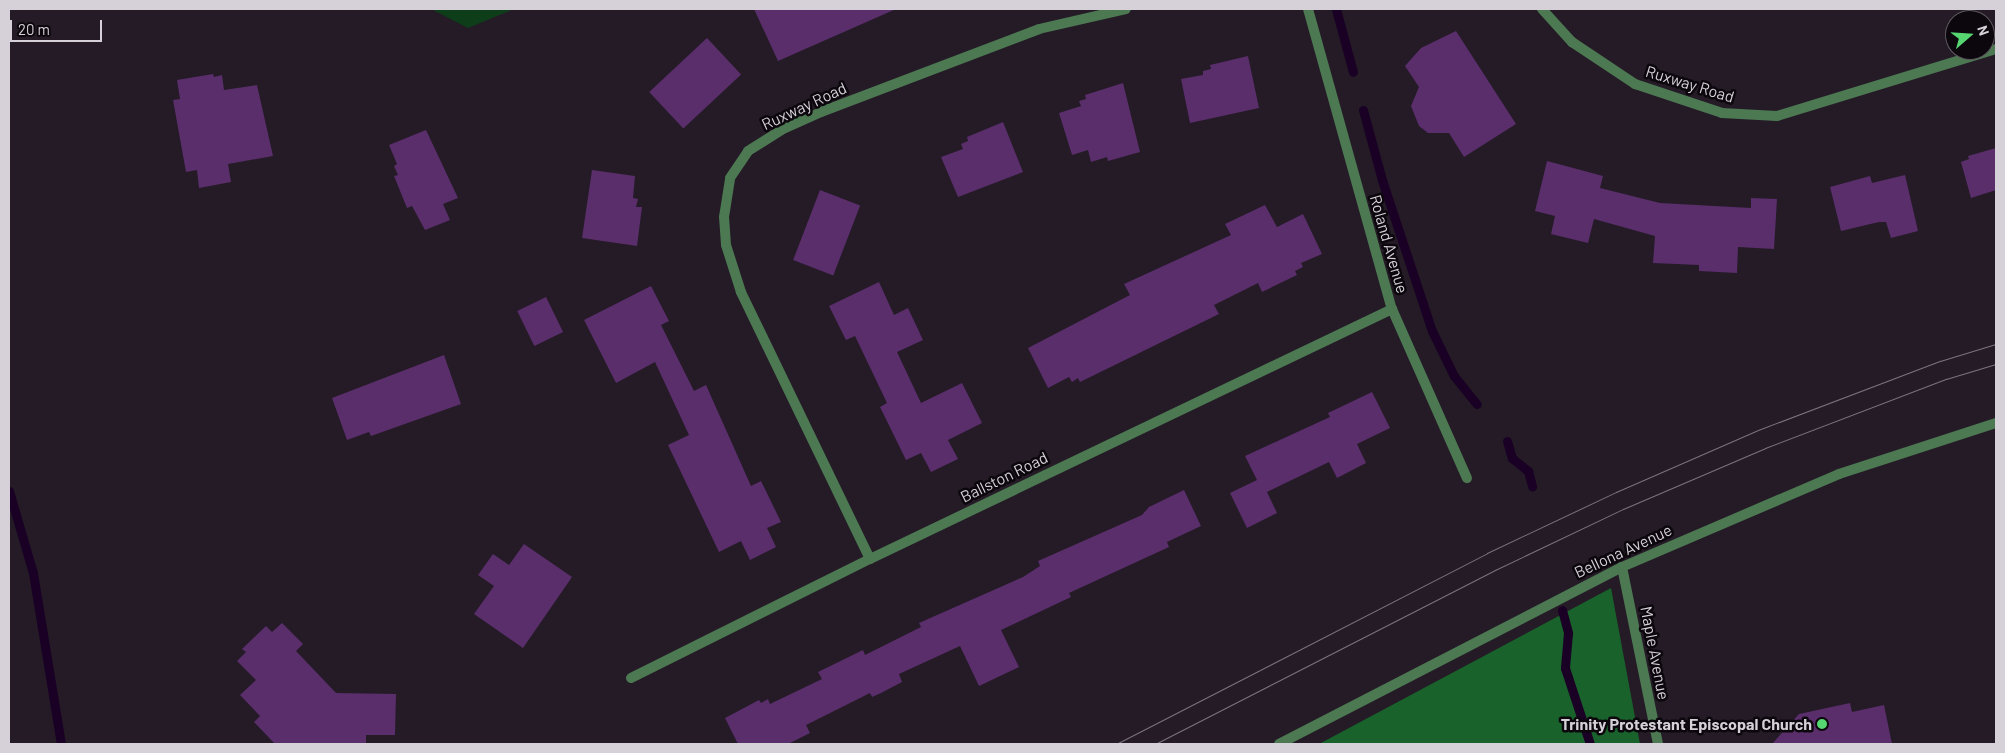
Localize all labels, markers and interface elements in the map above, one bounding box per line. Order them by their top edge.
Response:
scale bar [12,10,105,42]
north arrow [1945,10,1995,60]
text: 20 m [18,20,50,38]
text: N [1974,23,1993,37]
street label: Ruxway Road [1643,61,1737,107]
street label: Ruxway Road [759,78,849,134]
street label: Roland Avenue [1366,193,1412,295]
street label: Ballston Road [957,448,1051,506]
street label: Bellona Avenue [1571,520,1675,582]
street label: Maple Avenue [1637,605,1673,701]
place label: Trinity Protestant Episcopal Church [1561,714,1812,734]
marker: Trinity Protestant Episcopal Church [1816,718,1828,730]

